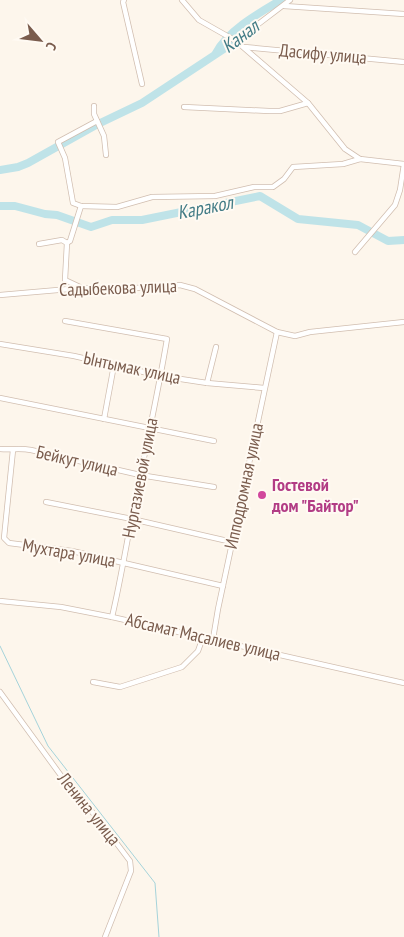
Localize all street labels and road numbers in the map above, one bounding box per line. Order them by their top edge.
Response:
street label: Дасифу улица [278,38,368,69]
street label: Садыбекова улица [59,274,177,301]
street label: Ынтымак улица [81,346,183,389]
street label: Нургазиевой улица [117,416,162,540]
street label: Ипподромная улица [219,421,268,551]
street label: Бейкут улица [34,440,120,481]
street label: Мухтара улица [21,533,118,572]
street label: Абсамат Масалиев улица [123,607,283,666]
street label: Ленина улица [52,767,126,850]

